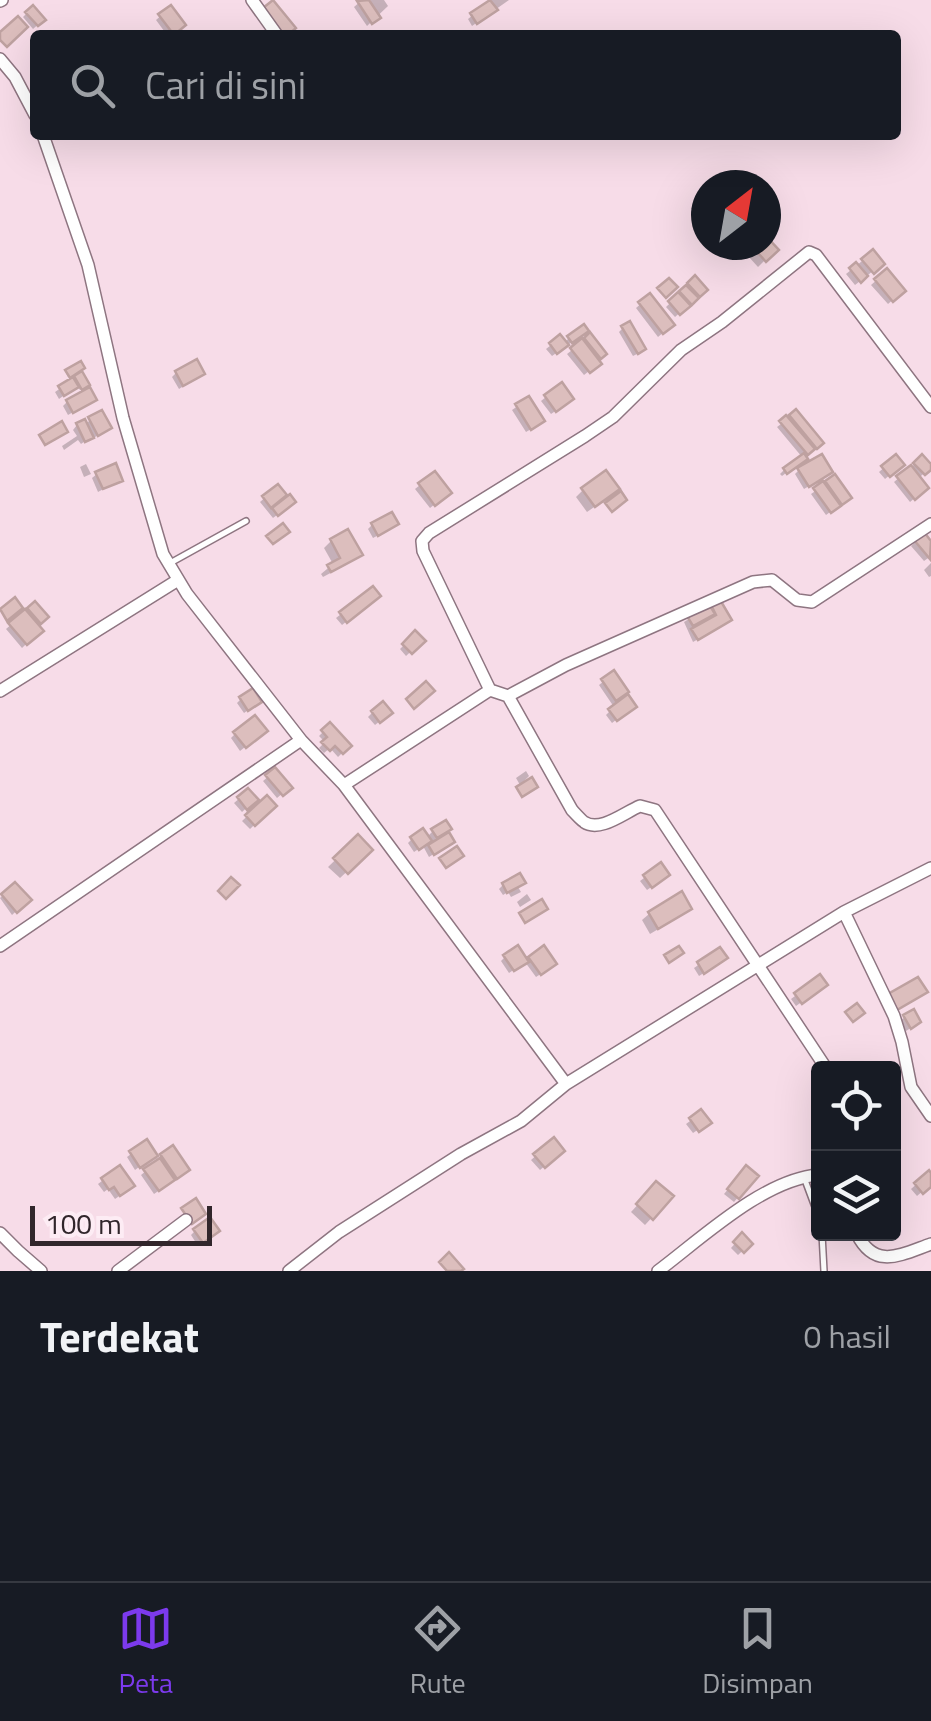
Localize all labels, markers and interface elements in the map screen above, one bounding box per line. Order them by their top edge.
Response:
search box [30,30,901,140]
text: Cari di sini [145,56,306,114]
icon: search [65,58,120,113]
north arrow [691,170,781,260]
map controls [811,1061,901,1241]
button: locate [811,1061,901,1151]
button: layers [811,1151,901,1241]
scale bar [30,1201,212,1246]
text: 100 m [45,1202,122,1245]
text: Terdekat [40,1304,199,1368]
text: 0 hasil [804,1312,891,1360]
tab: Peta [118,1601,173,1704]
tab: Rute [410,1601,466,1704]
tab: Disimpan [702,1601,813,1704]

